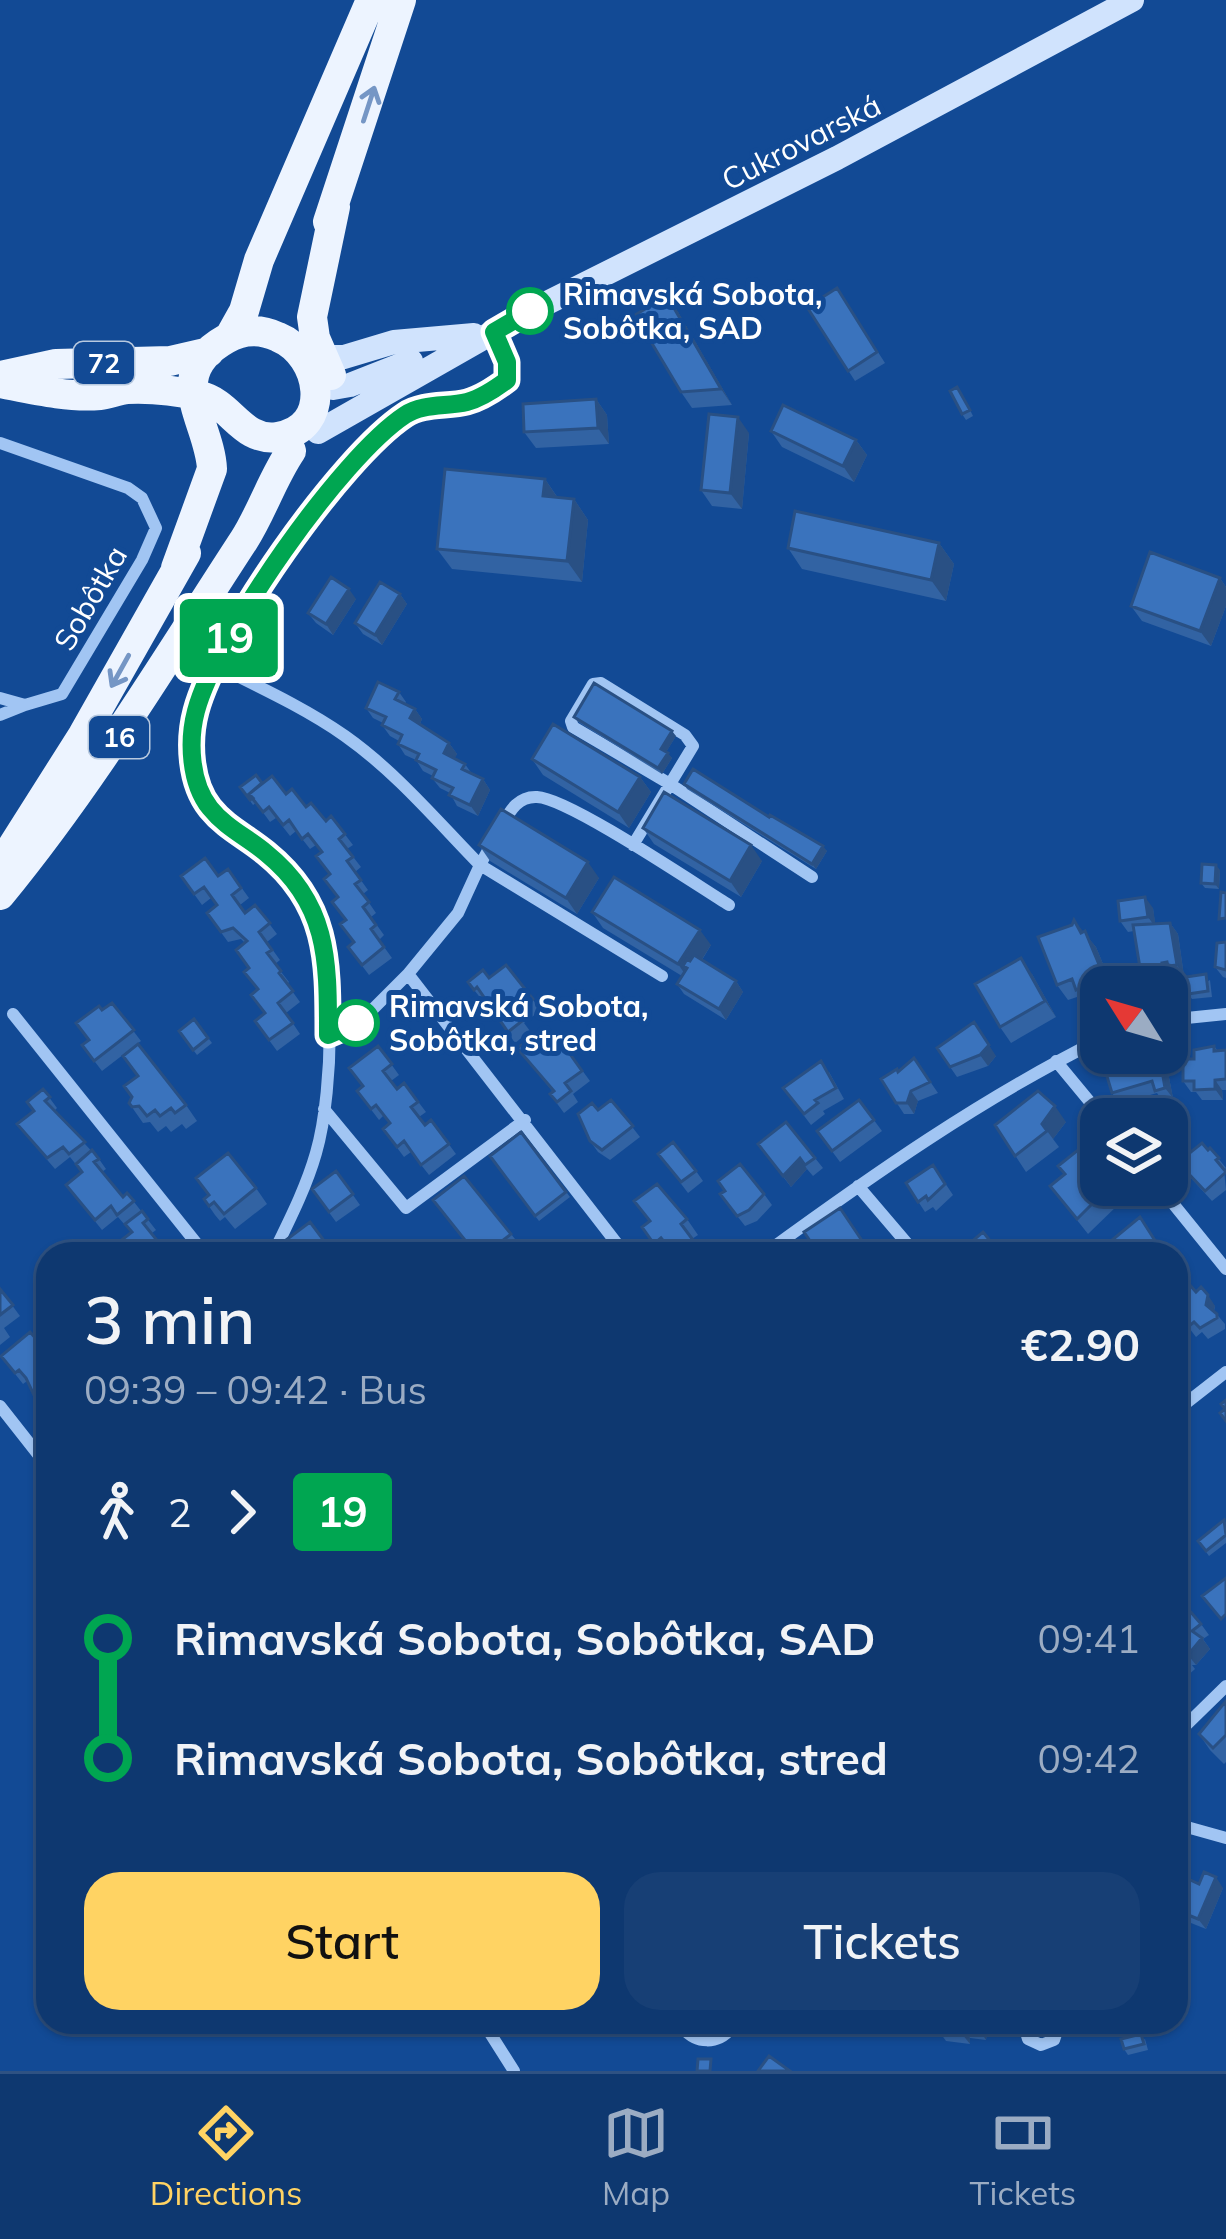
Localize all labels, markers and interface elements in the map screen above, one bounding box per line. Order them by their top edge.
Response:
one-way arrow [360,86,382,124]
street label: Cukrovarská [715,86,887,198]
place label: Rimavská Sobota, Sobôtka, SAD [563,275,822,347]
marker: Rimavská Sobota, Sobôtka, SAD [508,289,552,333]
road number: 72 [74,342,134,384]
street label: Sobôtka [45,539,135,657]
line badge: 19 [175,599,283,677]
text: 19 [204,611,254,664]
one-way arrow [108,653,131,688]
road number: 16 [89,716,149,758]
north arrow [1080,966,1188,1074]
map controls [1080,966,1188,1206]
place label: Rimavská Sobota, Sobôtka, stred [389,987,648,1059]
marker: Rimavská Sobota, Sobôtka, stred [334,1001,378,1045]
button: layers [1080,1098,1188,1206]
text: 3 min [84,1278,255,1361]
text: €2.90 [1021,1316,1140,1372]
text: 09:39 – 09:42 · Bus [84,1365,427,1414]
icon: walk [84,1479,150,1545]
icon: forward [209,1479,275,1545]
text: 19 [317,1485,368,1538]
text: 2 [168,1488,191,1537]
text: Rimavská Sobota, Sobôtka, SAD [174,1610,875,1666]
text: 09:41 [1038,1614,1140,1663]
text: Rimavská Sobota, Sobôtka, stred [174,1730,888,1786]
text: 09:42 [1038,1734,1140,1783]
button: Start [84,1872,600,2010]
button: Tickets [624,1872,1140,2010]
tab: Directions [150,2100,302,2213]
tab: Map [602,2100,670,2213]
tab: Tickets [970,2100,1076,2213]

